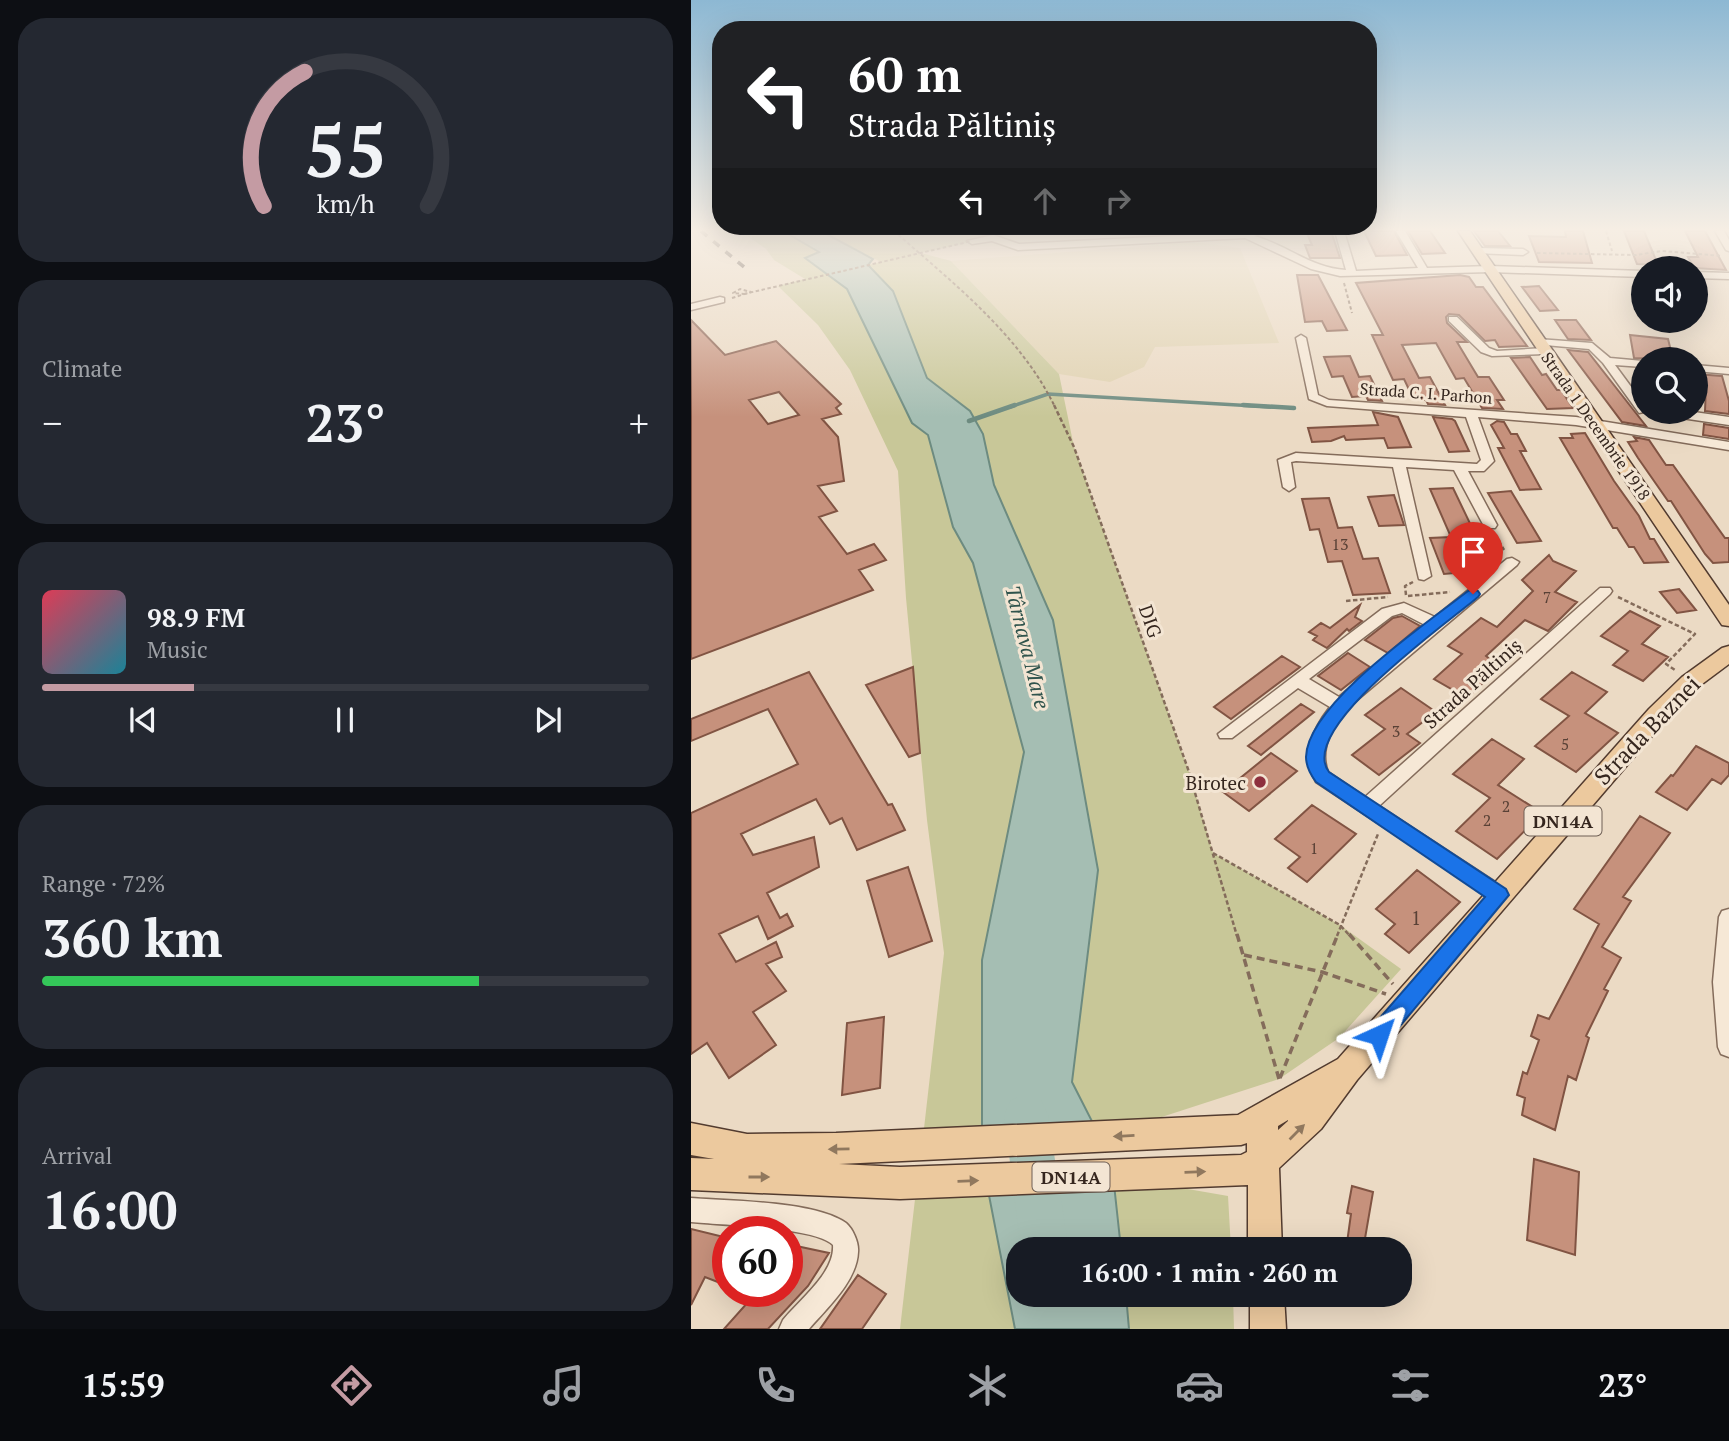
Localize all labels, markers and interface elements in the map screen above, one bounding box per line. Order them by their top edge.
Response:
text: 60 m [848,41,962,106]
icon: left [733,49,824,140]
text: 55 [304,100,387,197]
text: Strada Păltiniș [848,104,1056,146]
icon: left [953,182,991,220]
icon: ahead [1026,182,1064,220]
icon: right [1099,182,1137,220]
text: km/h [317,187,375,220]
map controls [1631,256,1708,424]
button: sound [1631,256,1708,333]
button: search [1631,347,1708,424]
street label: Strada 1 Decembrie 1918 [1536,348,1656,504]
text: Climate [42,353,122,384]
street label: Strada C. I. Parhon [1359,377,1493,409]
text: 23° [305,388,386,457]
text: − [42,398,62,448]
text: + [629,398,649,448]
pin [1443,522,1503,594]
house number: 13 [1331,533,1349,555]
icon: arrive [1454,533,1492,571]
water label: Târnava Mare [999,582,1057,712]
house number: 7 [1543,586,1551,608]
text: 98.9 FM [147,600,245,634]
street label: DIG [1134,601,1168,641]
street label: Strada Păltiniș [1418,632,1526,734]
text: Music [147,634,208,665]
street label: Strada Baznei [1587,669,1707,791]
icon: previous [124,701,162,739]
icon: pause [326,701,364,739]
icon: next [529,701,567,739]
house number: 3 [1392,720,1400,742]
house number: 5 [1561,733,1569,755]
place label: Birotec [1186,770,1246,795]
marker: Birotec [1252,774,1268,790]
house number: 2 [1502,795,1510,817]
road number: DN14A [1525,806,1601,836]
house number: 2 [1483,809,1491,831]
house number: 1 [1310,837,1318,859]
text: Range · 72% [42,868,165,899]
text: 360 km [42,903,223,972]
house number: 1 [1411,905,1421,930]
position arrow [1342,998,1416,1072]
one-way arrow [1288,1124,1305,1140]
one-way arrow [1113,1131,1135,1142]
text: Arrival [42,1140,113,1171]
one-way arrow [827,1143,849,1155]
road number: DN14A [1033,1162,1109,1192]
one-way arrow [1185,1167,1207,1178]
one-way arrow [748,1171,770,1183]
text: 16:00 [42,1175,177,1244]
one-way arrow [957,1175,979,1186]
speed limit sign: 60 [712,1216,803,1307]
text: 16:00 · 1 min · 260 m [1080,1255,1338,1289]
icon: directions [327,1361,376,1410]
icon: music [539,1361,588,1410]
icon: phone [751,1361,800,1410]
icon: climate [963,1361,1012,1410]
icon: car [1175,1361,1224,1410]
icon: filters [1386,1361,1435,1410]
text: 15:59 [81,1364,165,1406]
text: 23° [1598,1364,1648,1406]

